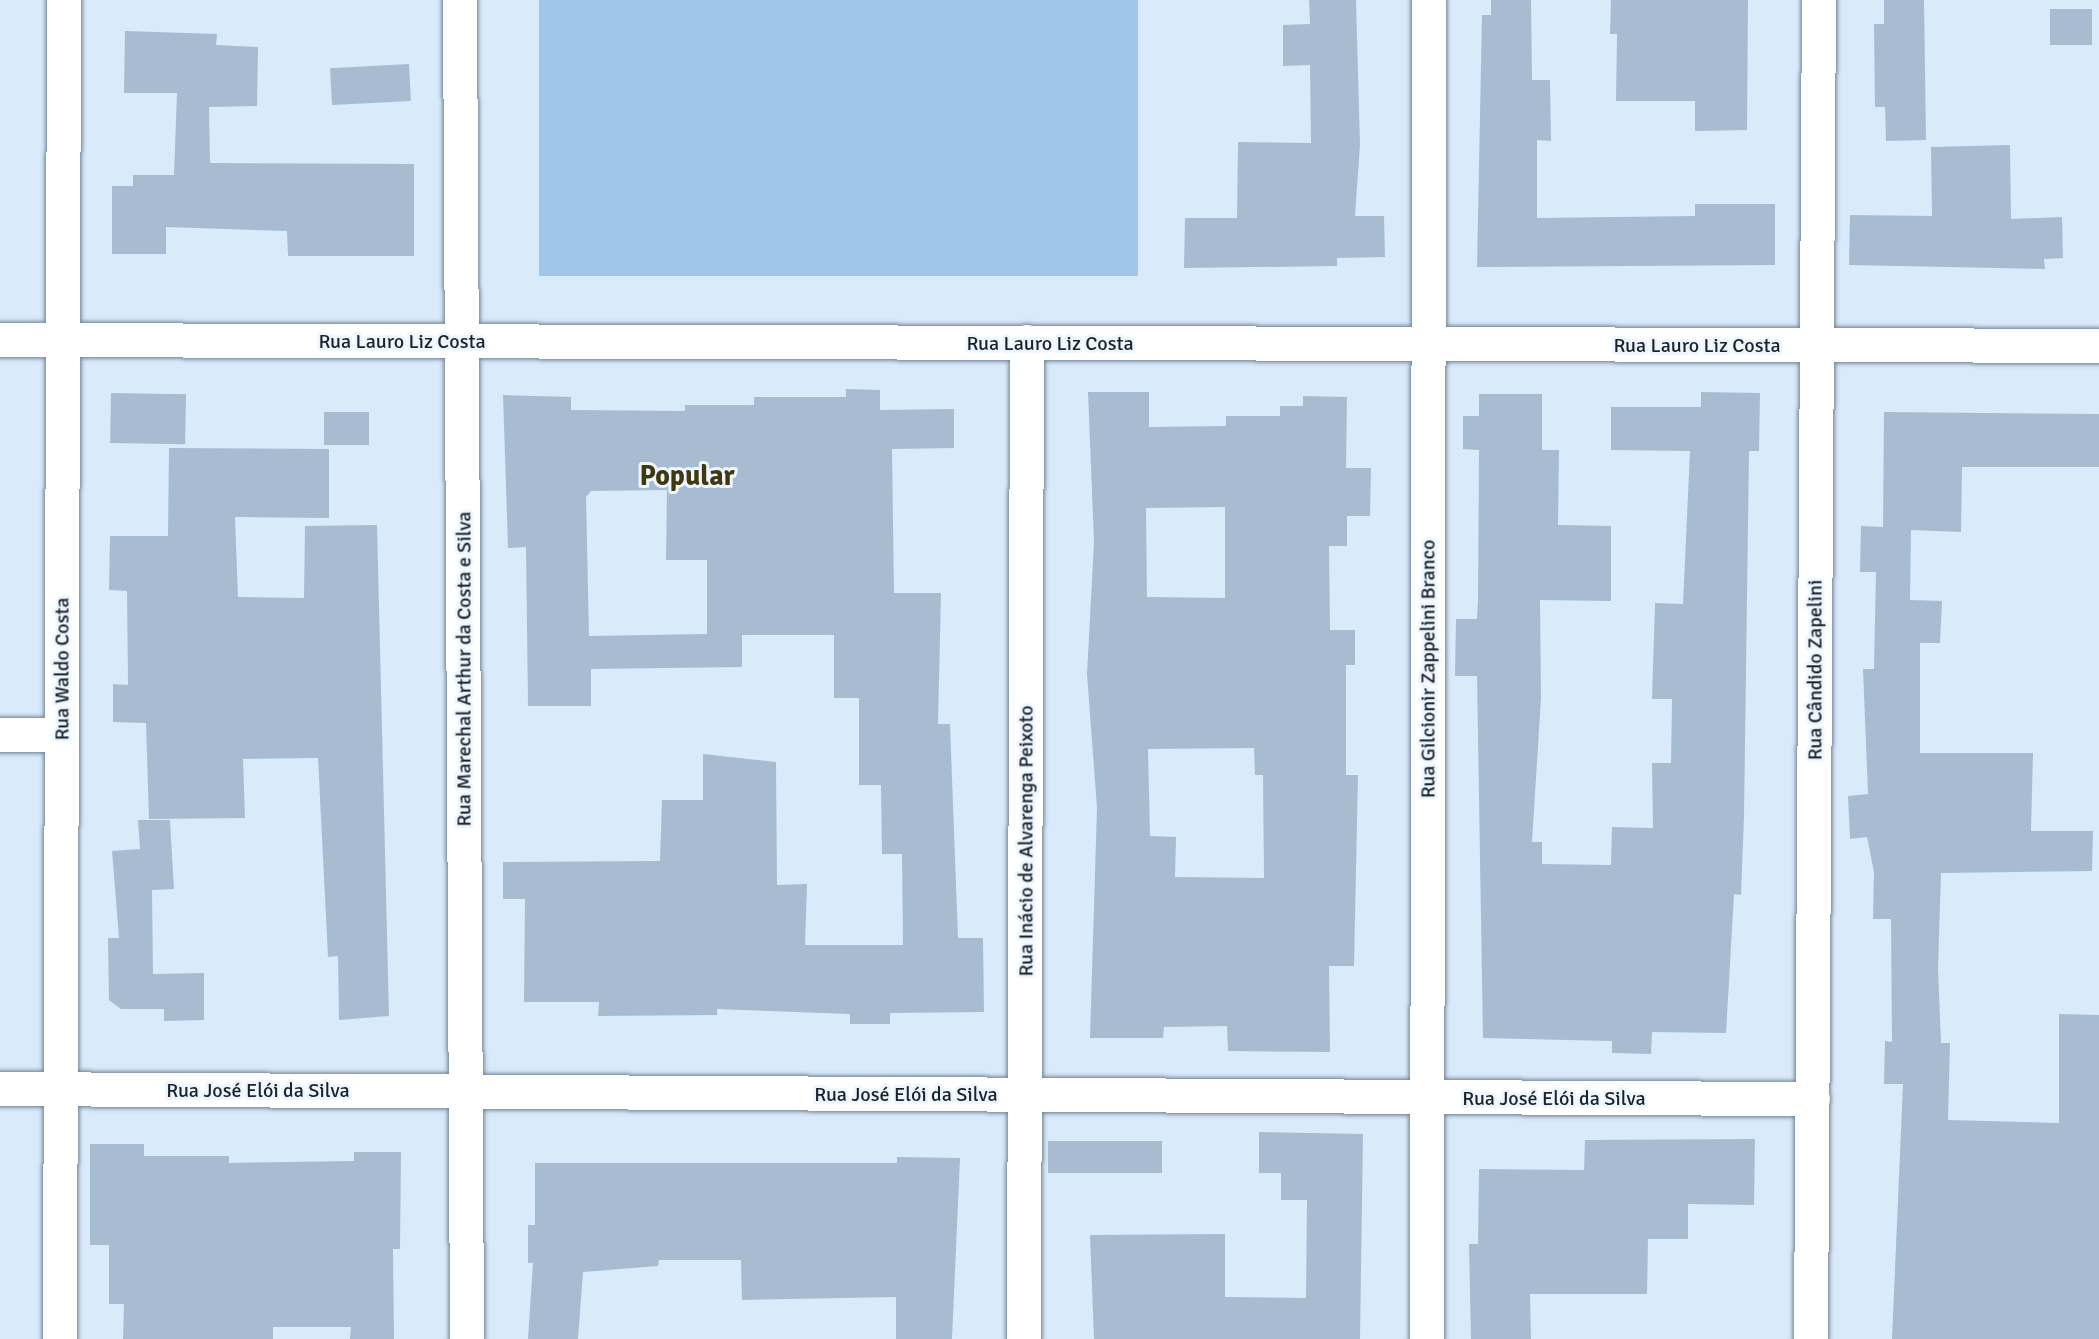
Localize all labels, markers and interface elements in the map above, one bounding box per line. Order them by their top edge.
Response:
street label: Rua Lauro Liz Costa [318,329,486,353]
street label: Rua Lauro Liz Costa [966,331,1134,355]
street label: Rua Lauro Liz Costa [1613,333,1781,357]
district label: Popular [639,459,735,493]
street label: Rua Marechal Arthur da Costa e Silva [452,511,476,827]
street label: Rua Gilcionir Zappelini Branco [1416,540,1440,798]
street label: Rua Cândido Zapelini [1803,580,1827,760]
street label: Rua Waldo Costa [50,598,74,740]
street label: Rua Inácio de Alvarenga Peixoto [1014,705,1038,977]
street label: Rua José Elói da Silva [166,1078,350,1102]
street label: Rua José Elói da Silva [814,1082,998,1106]
street label: Rua José Elói da Silva [1462,1086,1646,1110]

